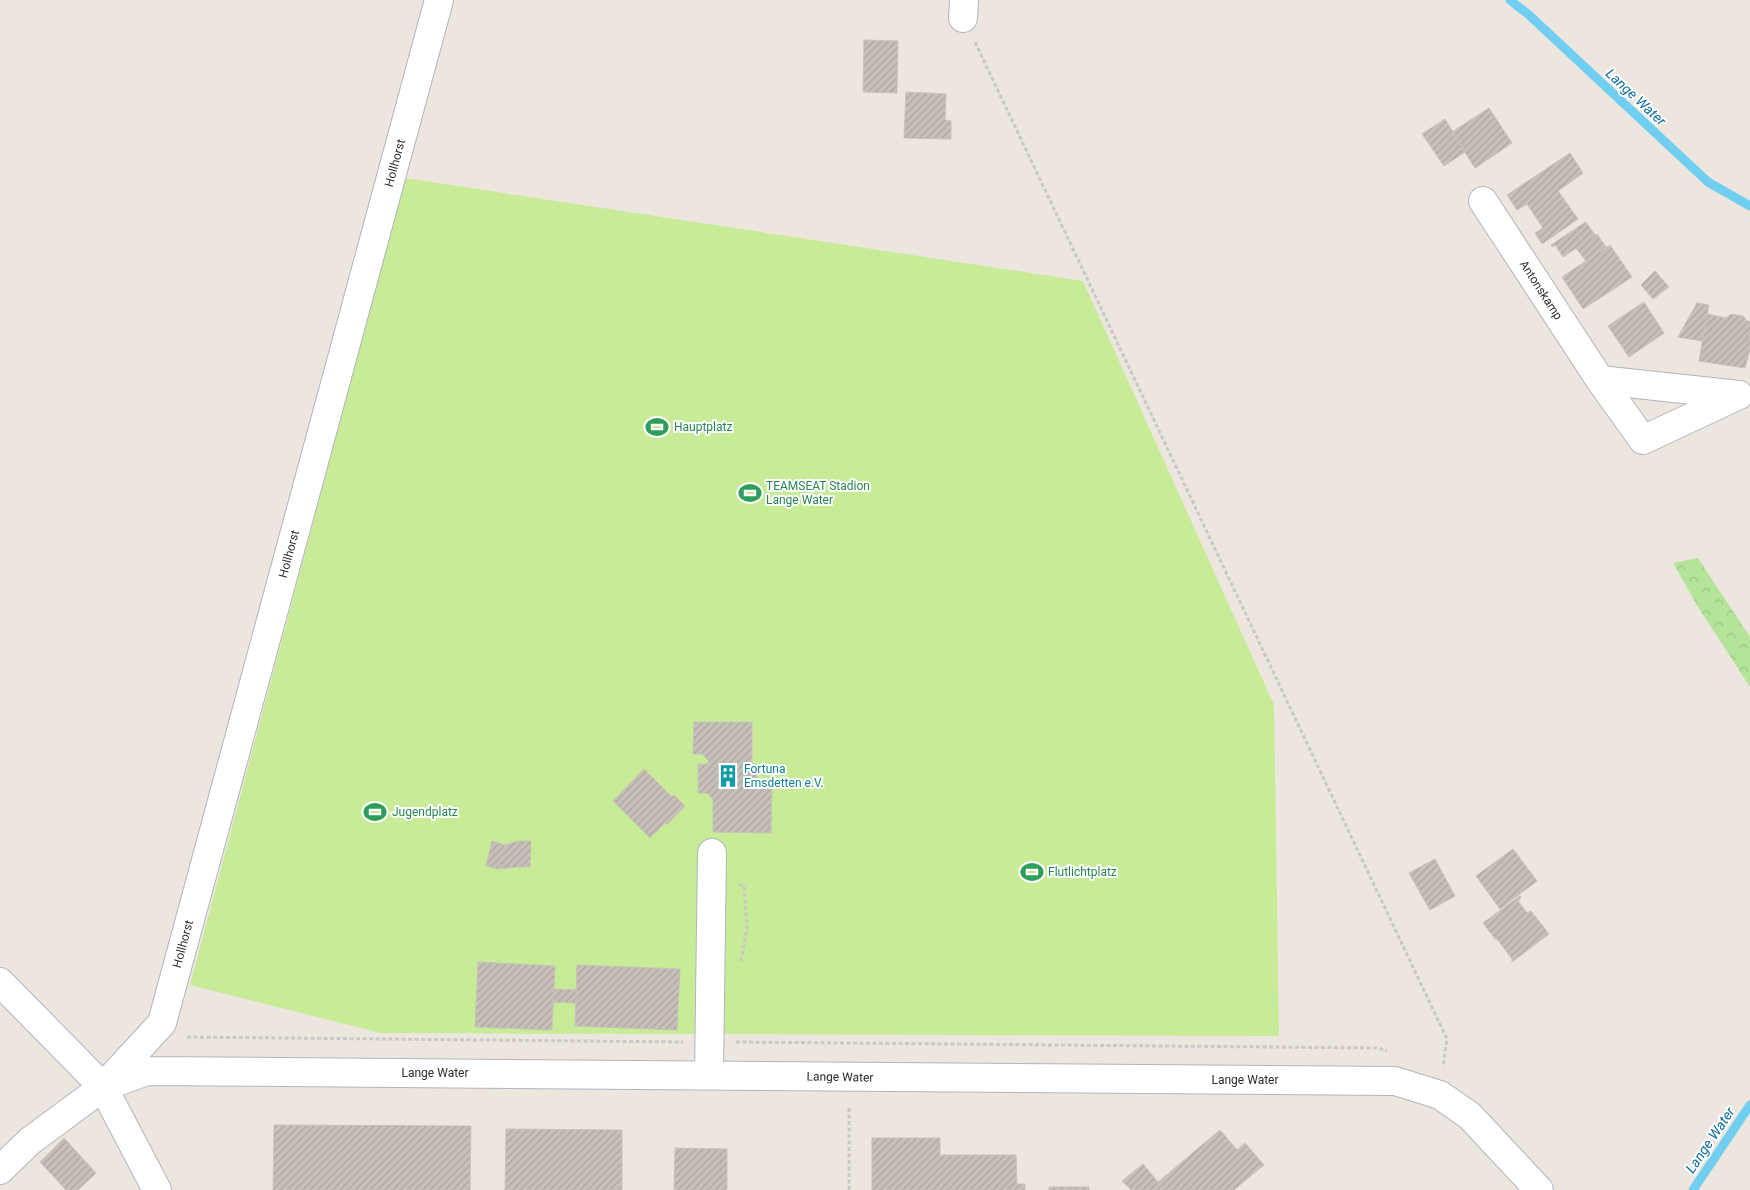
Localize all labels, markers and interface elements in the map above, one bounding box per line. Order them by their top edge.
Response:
water label: Lange Water [1603,65,1670,129]
street label: Hollhorst [382,138,408,188]
street label: Antonskamp [1517,258,1565,322]
sports icon: Hauptplatz [644,414,670,440]
place label: Hauptplatz [674,420,732,434]
place label: TEAMSEAT Stadion Lange Water [766,479,870,507]
sports icon: TEAMSEAT Stadion Lange Water [737,480,763,506]
street label: Hollhorst [276,529,302,579]
place label: Fortuna Emsdetten e.V. [744,762,824,790]
building icon: Fortuna Emsdetten e.V. [715,763,741,789]
sports icon: Jugendplatz [362,799,388,825]
place label: Jugendplatz [392,805,458,819]
sports icon: Flutlichtplatz [1019,859,1045,885]
place label: Flutlichtplatz [1048,865,1117,879]
street label: Hollhorst [170,919,196,969]
street label: Lange Water [401,1066,469,1080]
street label: Lange Water [806,1069,874,1085]
street label: Lange Water [1211,1073,1279,1087]
water label: Lange Water [1682,1104,1738,1176]

